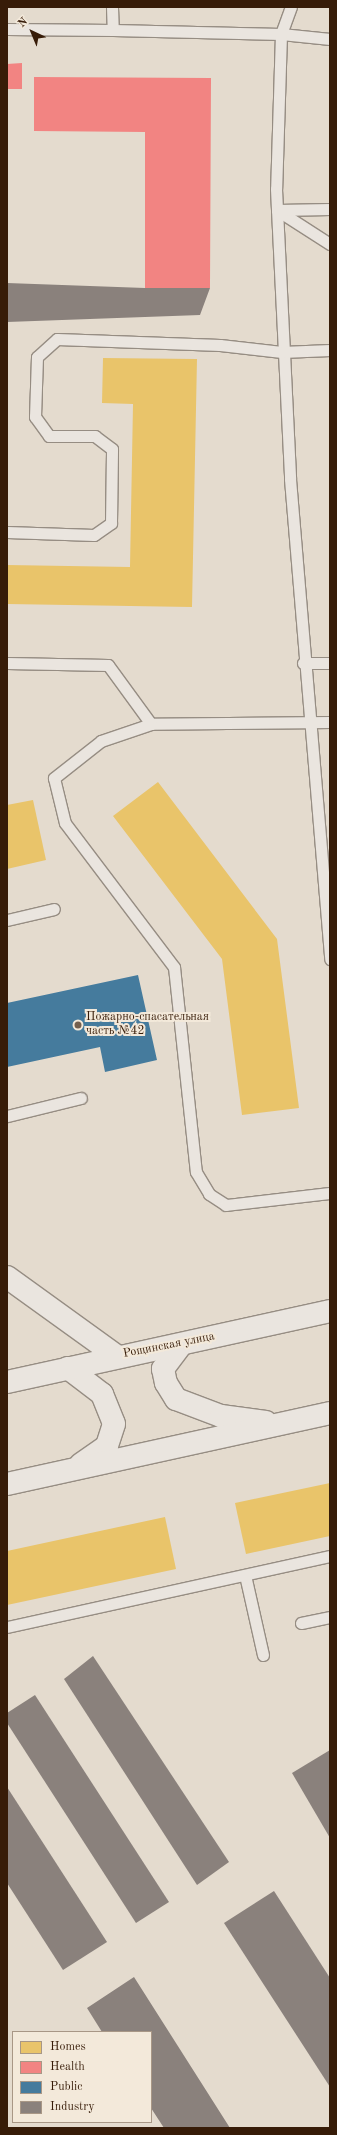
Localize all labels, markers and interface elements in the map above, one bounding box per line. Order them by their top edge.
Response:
north arrow [12,12,52,52]
text: N [16,16,30,30]
place label: Пожарно-спасательная часть №42 [86,1011,209,1039]
marker: Пожарно-спасательная часть №42 [73,1020,83,1030]
street label: Рощинская улица [122,1330,216,1362]
legend [12,2031,152,2123]
text: Homes [50,2041,86,2053]
text: Health [50,2061,85,2073]
text: Public [50,2081,82,2093]
text: Industry [50,2101,95,2113]

